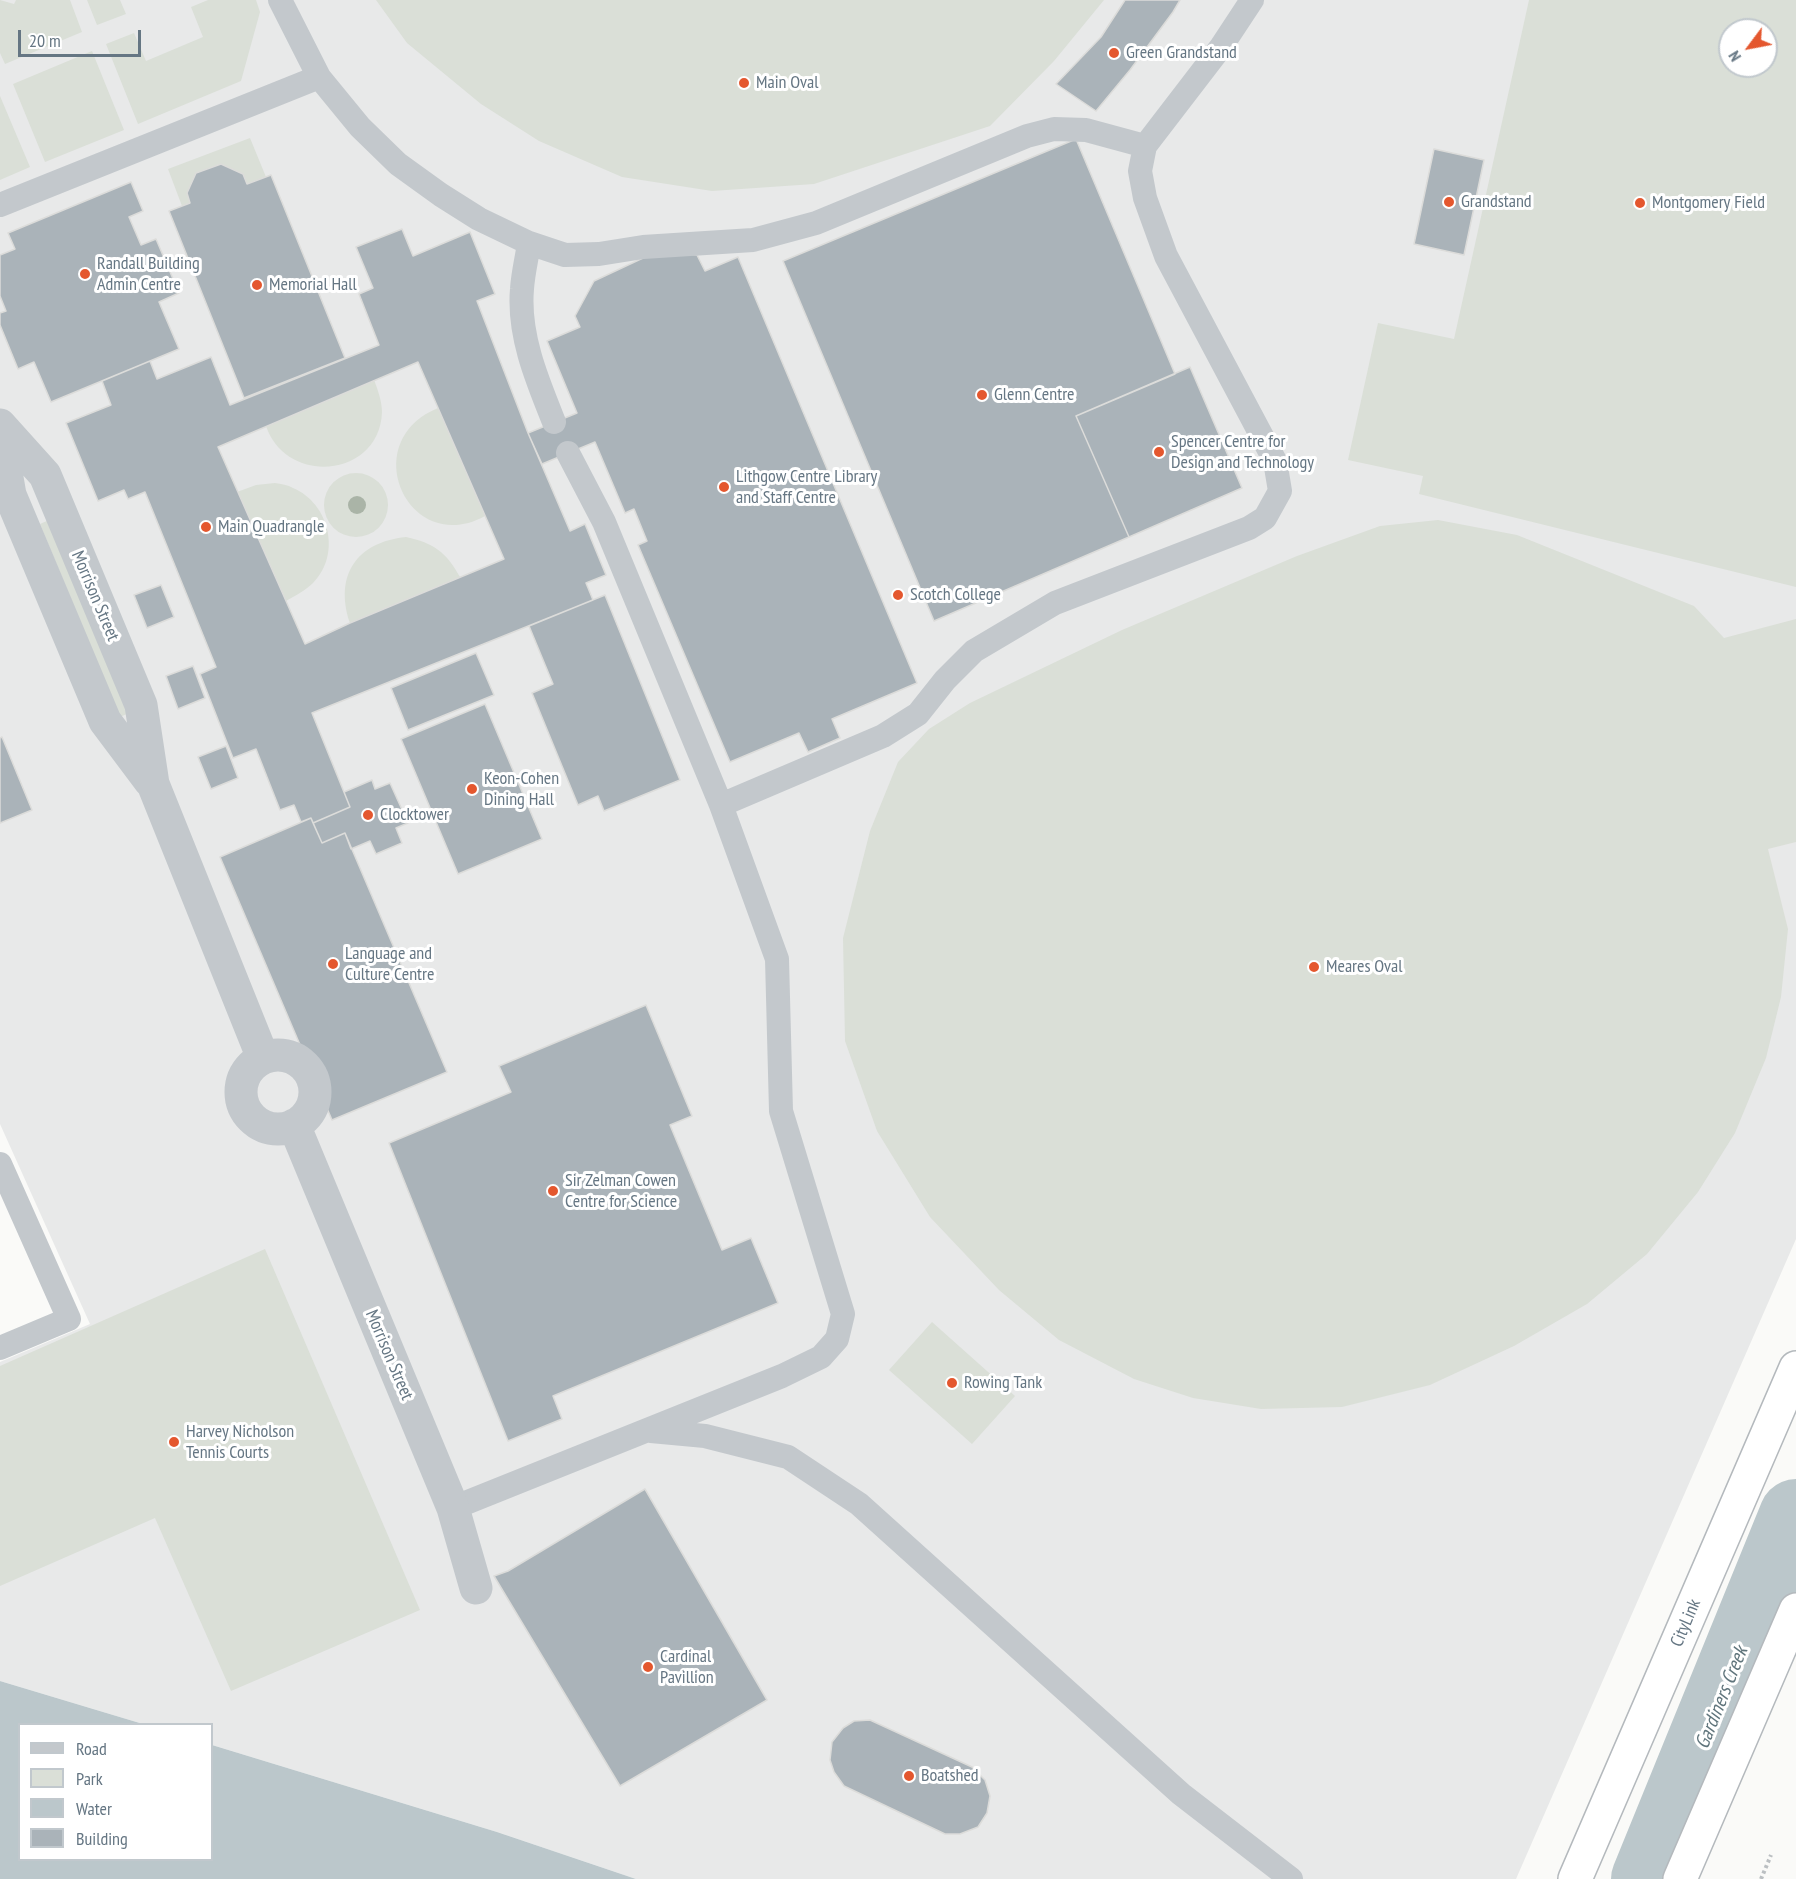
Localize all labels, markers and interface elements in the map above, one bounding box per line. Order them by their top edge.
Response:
scale bar [21,18,144,56]
north arrow [1718,18,1778,78]
text: 20 m [29,29,61,52]
place label: Green Grandstand [1126,42,1237,64]
marker: Green Grandstand [1107,46,1121,60]
text: N [1724,48,1745,65]
place label: Main Oval [756,72,818,94]
marker: Main Oval [737,76,751,90]
place label: Grandstand [1461,191,1532,213]
place label: Montgomery Field [1652,192,1765,214]
marker: Grandstand [1442,195,1456,209]
marker: Montgomery Field [1633,196,1647,210]
place label: Randall Building Admin Centre [97,253,200,296]
marker: Randall Building Admin Centre [78,267,92,281]
place label: Memorial Hall [269,274,357,296]
marker: Memorial Hall [250,278,264,292]
place label: Glenn Centre [994,384,1074,406]
marker: Glenn Centre [975,388,989,402]
place label: Spencer Centre for Design and Technology [1171,431,1314,474]
marker: Spencer Centre for Design and Technology [1152,445,1166,459]
place label: Lithgow Centre Library and Staff Centre [736,466,877,508]
marker: Lithgow Centre Library and Staff Centre [717,480,731,494]
place label: Main Quadrangle [218,516,324,538]
marker: Main Quadrangle [199,520,213,534]
street label: Morrison Street [66,548,124,644]
place label: Scotch College [910,584,1001,606]
marker: Scotch College [891,588,905,602]
place label: Keon-Cohen Dining Hall [484,768,559,810]
marker: Keon-Cohen Dining Hall [465,782,479,796]
place label: Clocktower [380,804,449,826]
marker: Clocktower [361,808,375,822]
place label: Language and Culture Centre [345,943,434,986]
place label: Meares Oval [1326,956,1402,978]
marker: Language and Culture Centre [326,957,340,971]
marker: Meares Oval [1307,960,1321,974]
place label: Sir Zelman Cowen Centre for Science [565,1170,677,1212]
marker: Sir Zelman Cowen Centre for Science [546,1184,560,1198]
street label: Morrison Street [360,1307,418,1403]
place label: Rowing Tank [964,1372,1042,1394]
marker: Rowing Tank [945,1376,959,1390]
place label: Harvey Nicholson Tennis Courts [186,1421,294,1464]
marker: Harvey Nicholson Tennis Courts [167,1435,181,1449]
street label: CityLink [1666,1596,1706,1650]
water label: Gardiners Creek [1691,1643,1753,1753]
place label: Cardinal Pavillion [660,1646,714,1688]
marker: Cardinal Pavillion [641,1660,655,1674]
legend [18,1723,213,1861]
text: Road [76,1737,107,1760]
place label: Boatshed [921,1765,979,1787]
text: Park [76,1767,103,1790]
marker: Boatshed [902,1769,916,1783]
text: Water [76,1797,112,1820]
text: Building [76,1827,128,1850]

